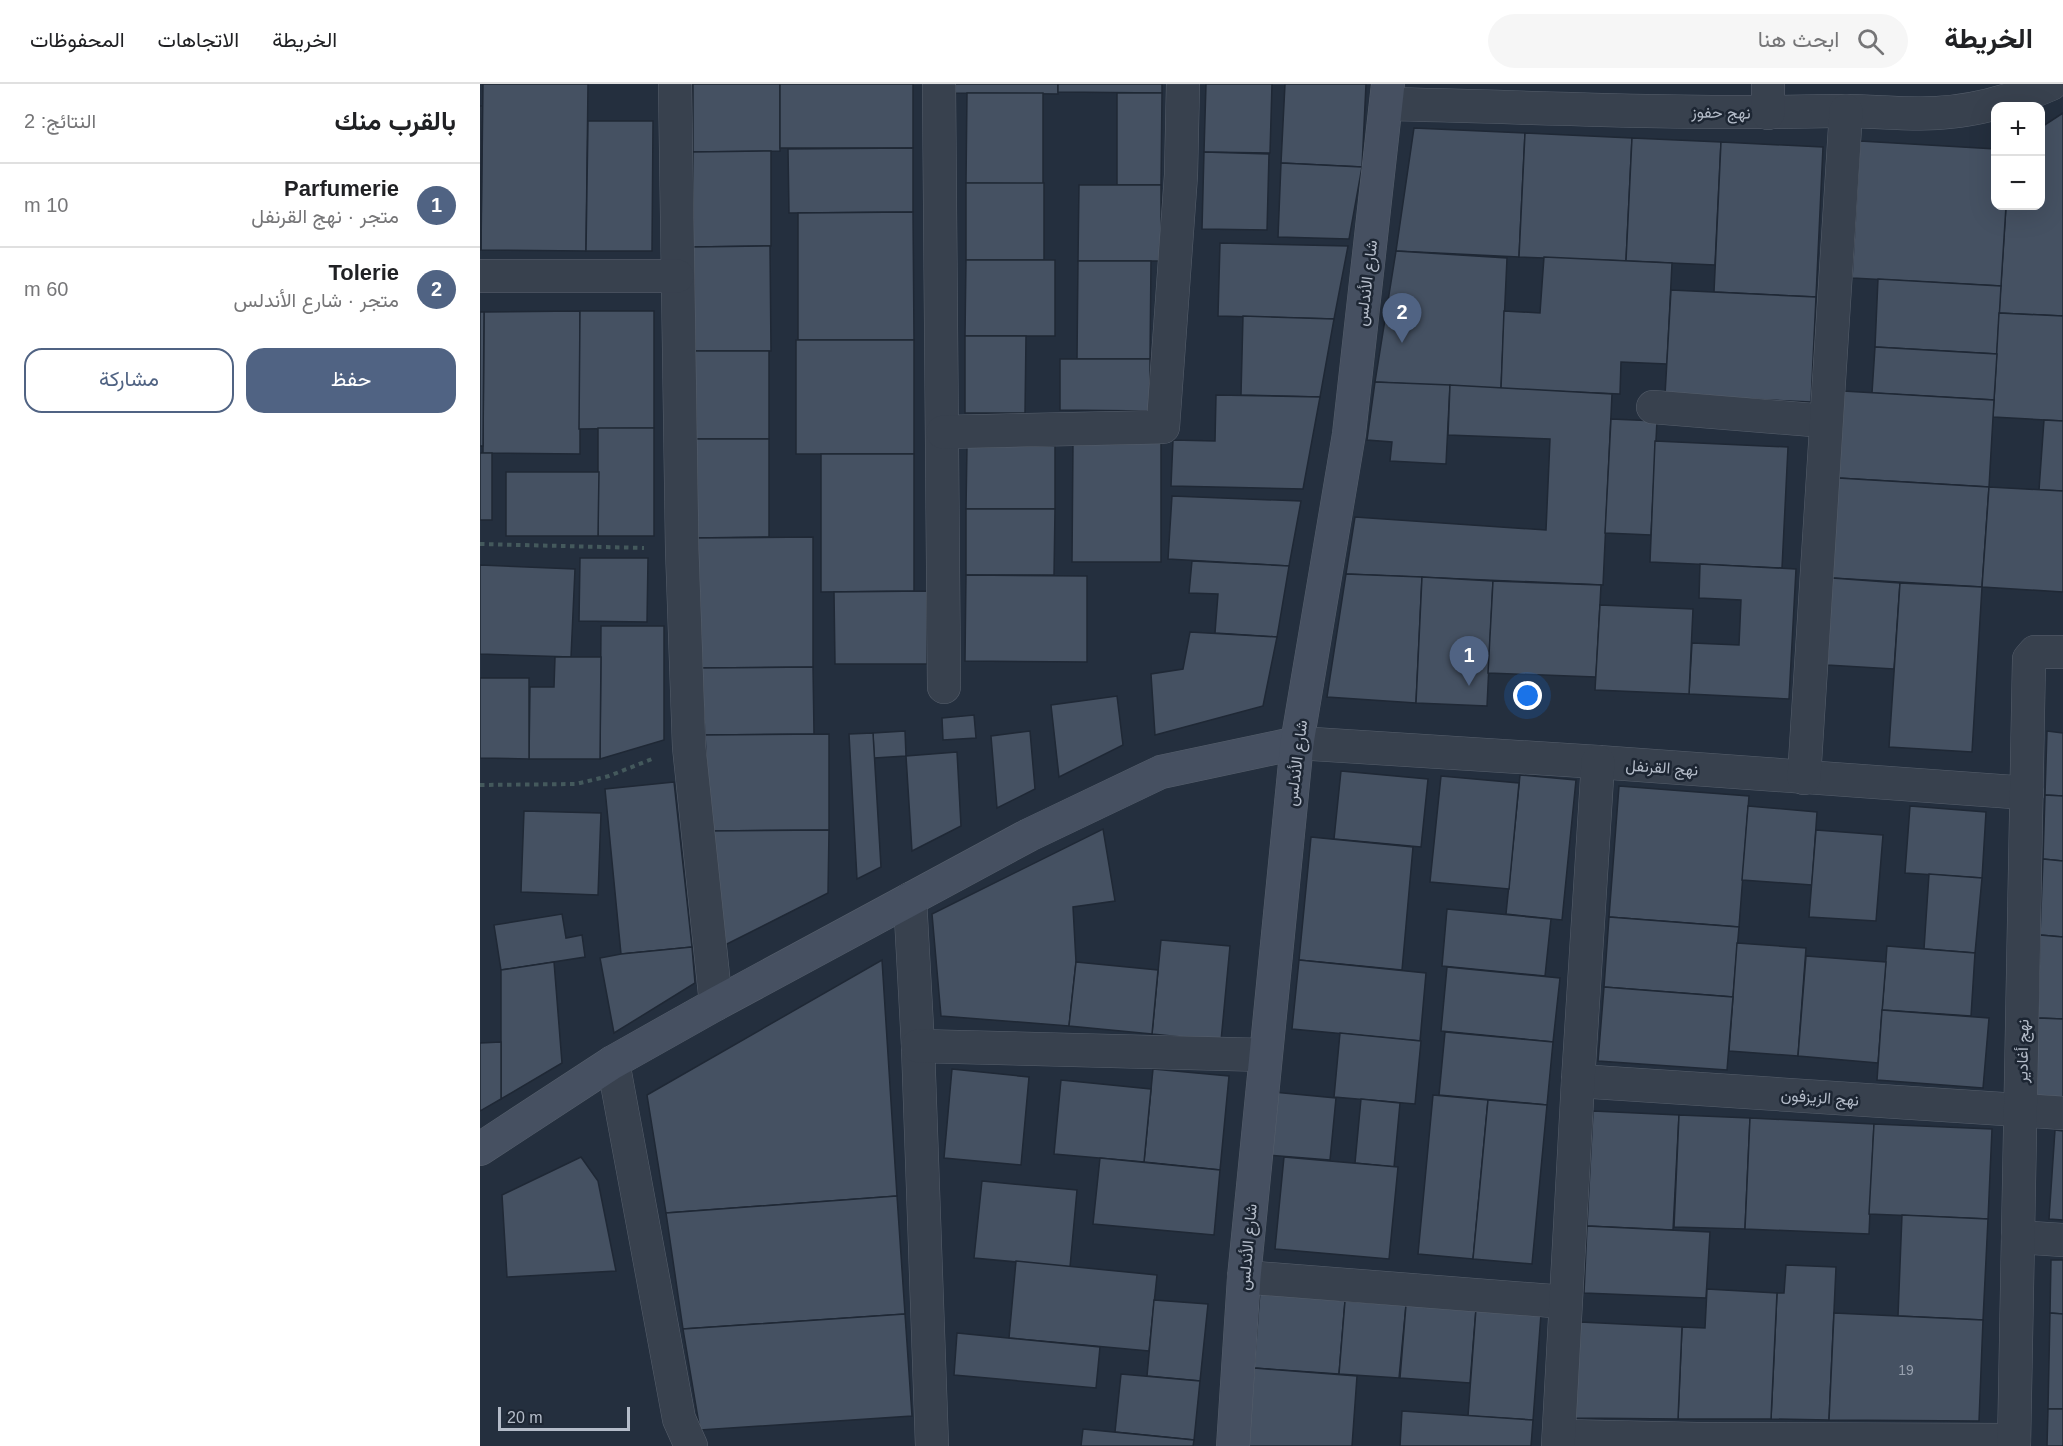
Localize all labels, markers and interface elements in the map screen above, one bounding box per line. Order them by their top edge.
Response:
search box [1488,14,1908,68]
text: الخريطة [1944,23,2033,54]
icon: search [1854,25,1887,58]
text: ابحث هنا [1758,27,1839,52]
text: المحفوظات [30,28,125,51]
text: الاتجاهات [158,28,239,51]
text: الخريطة [272,28,337,51]
map controls [1991,102,2045,210]
button: + [1991,102,2045,156]
street label: نهج حفوز [1690,103,1751,125]
text: بالقرب منك [335,106,456,136]
text: النتائج: 2 [24,110,96,132]
button: − [1991,156,2045,210]
text: Parfumerie [284,176,399,201]
text: 10 m [24,194,68,216]
text: 1 [431,194,442,216]
text: متجر · نهج القرنفل [251,205,399,227]
street label: شارع الأندلس [1353,239,1383,328]
text: Tolerie [328,260,399,285]
text: 60 m [24,278,68,300]
text: 2 [431,278,442,300]
text: متجر · شارع الأندلس [233,289,399,311]
pin: 2 [1382,294,1422,343]
button: مشاركة [24,348,234,413]
button: حفظ [246,348,456,413]
pin: 1 [1450,636,1488,686]
your location [1513,681,1542,710]
street label: شارع الأندلس [1283,719,1313,808]
street label: نهج القرنفل [1625,756,1699,782]
street label: نهج أغادير [2013,1019,2035,1084]
street label: نهج الزيزفون [1780,1086,1860,1112]
street label: شارع الأندلس [1235,1203,1263,1291]
house number: 19 [1898,1362,1914,1378]
scale bar [498,1404,630,1432]
text: 20 m [507,1409,543,1426]

